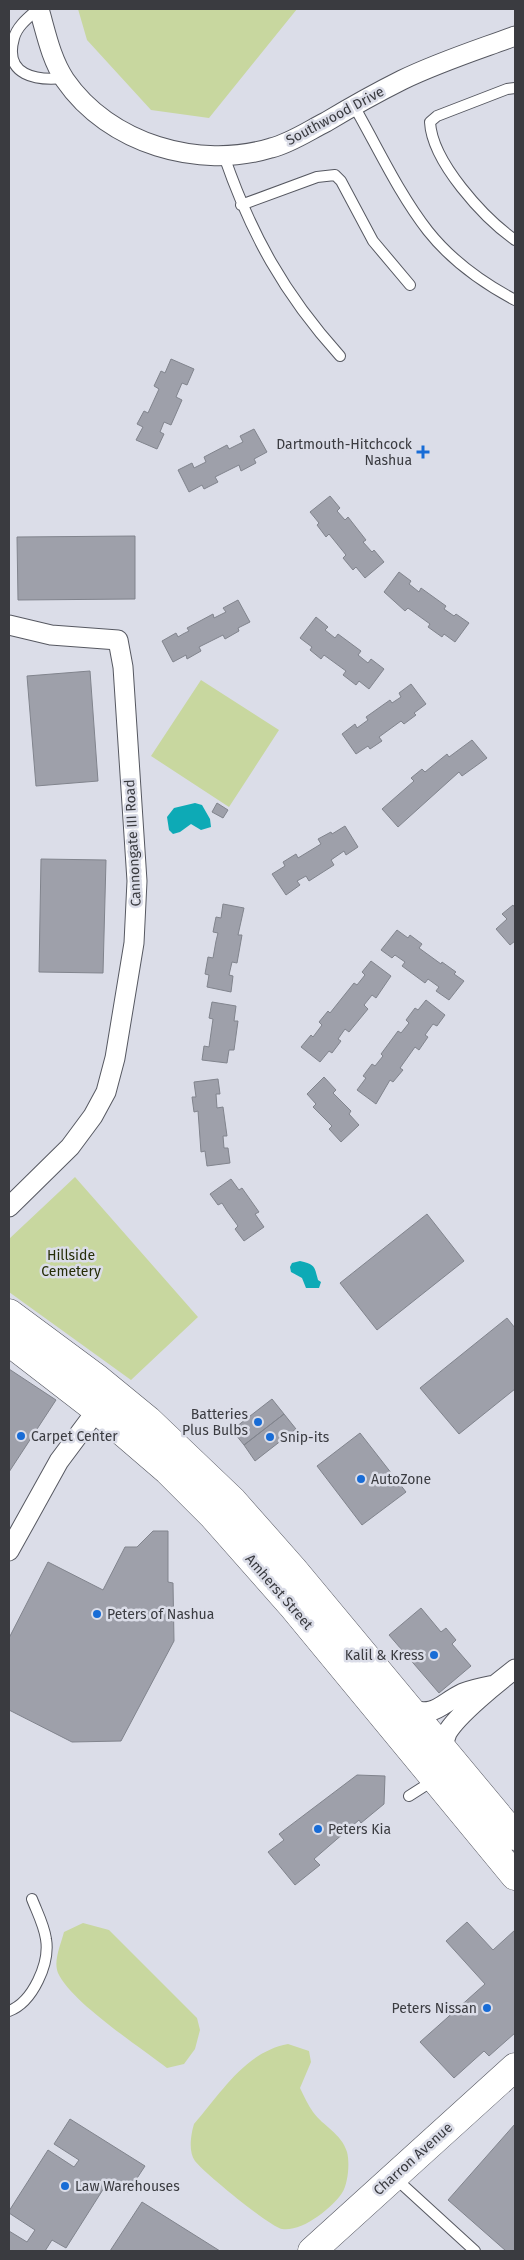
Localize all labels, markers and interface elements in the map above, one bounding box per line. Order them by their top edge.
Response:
street label: Southwood Drive [283,83,387,149]
place label: Dartmouth-Hitchcock Nashua [276,436,413,469]
marker: Dartmouth-Hitchcock Nashua [416,445,430,459]
street label: Cannongate III Road [121,779,145,907]
park label: Hillside Cemetery [41,1247,101,1280]
place label: Batteries Plus Bulbs [182,1406,248,1439]
marker: Batteries Plus Bulbs [252,1416,264,1428]
place label: Carpet Center [31,1428,118,1445]
place label: Snip-its [280,1429,330,1446]
marker: Carpet Center [15,1430,27,1442]
marker: Snip-its [264,1431,276,1443]
place label: AutoZone [371,1471,431,1488]
marker: AutoZone [355,1473,367,1485]
street label: Amherst Street [242,1551,317,1634]
place label: Peters of Nashua [107,1606,214,1623]
marker: Peters of Nashua [91,1608,103,1620]
place label: Kalil & Kress [345,1647,424,1664]
marker: Kalil & Kress [428,1649,440,1661]
place label: Peters Kia [328,1821,391,1838]
marker: Peters Kia [312,1823,324,1835]
place label: Peters Nissan [392,2000,477,2017]
marker: Peters Nissan [481,2002,493,2014]
street label: Charron Avenue [370,2119,456,2199]
place label: Law Warehouses [75,2178,180,2195]
marker: Law Warehouses [59,2180,71,2192]

